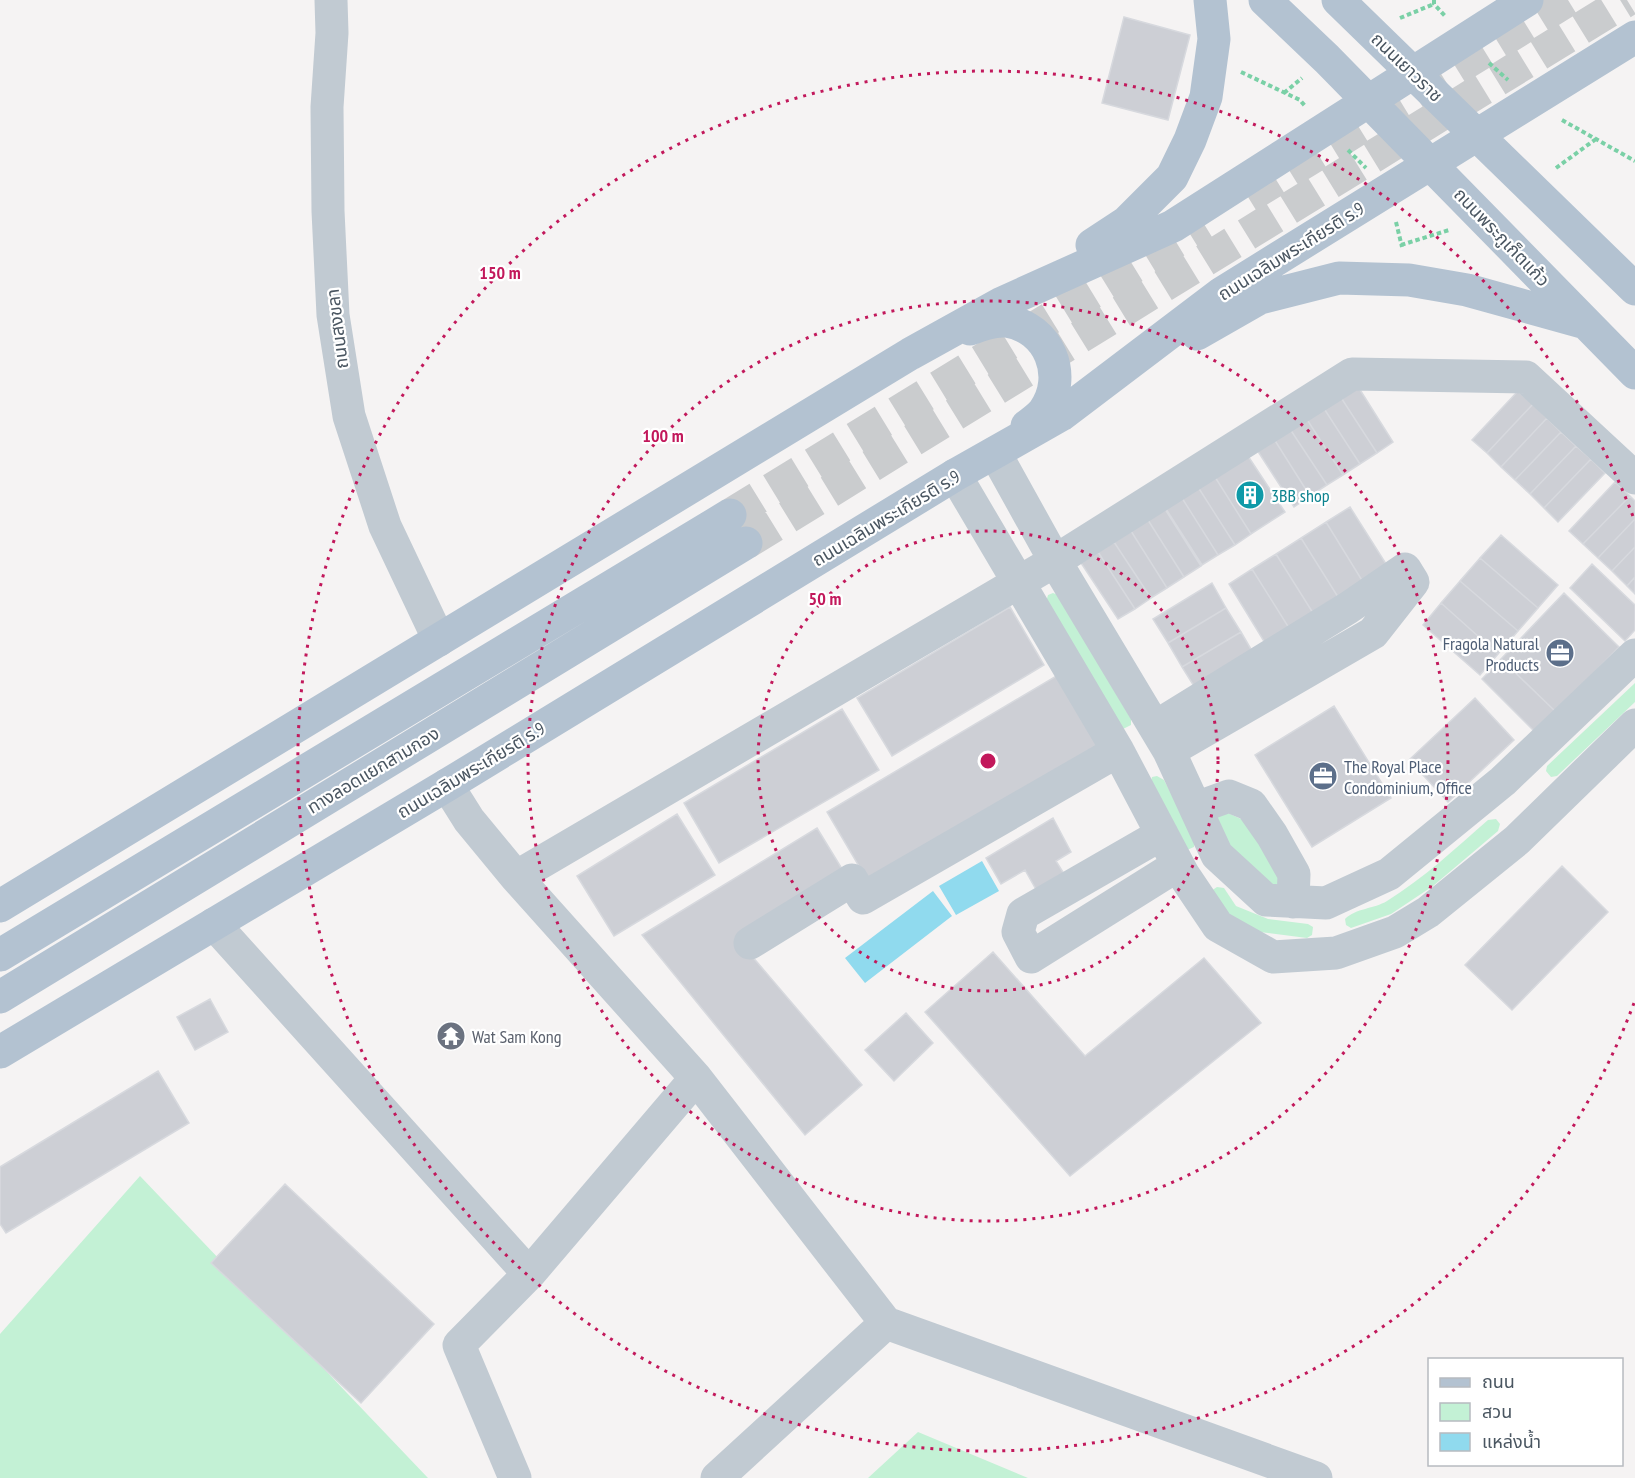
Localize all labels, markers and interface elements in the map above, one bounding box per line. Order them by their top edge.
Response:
street label: ถนนเยาวราช [1366,27,1448,107]
street label: ถนนพระภูเก็ตแก้ว [1448,183,1555,292]
street label: ถนนเฉลิมพระเกียรติ ร.9 [1213,197,1369,305]
text: 150 m [479,261,521,284]
street label: ถนนสงขลา [321,288,353,370]
text: 100 m [642,424,684,447]
street label: ถนนเฉลิมพระเกียรติ ร.9 [808,465,964,571]
building icon: 3BB shop [1234,479,1266,511]
place label: 3BB shop [1271,484,1330,507]
text: 50 m [809,587,841,610]
place label: Fragola Natural Products [1443,632,1540,676]
office icon: Fragola Natural Products [1544,637,1576,669]
street label: ถนนเฉลิมพระเกียรติ ร.9 [393,717,549,823]
street label: ทางลอดแยกสามกอง [303,721,443,819]
centre of rings [978,751,998,771]
place label: The Royal Place Condominium, Office [1344,755,1472,799]
office icon: The Royal Place Condominium, Office [1307,760,1339,792]
temple icon: Wat Sam Kong [435,1020,467,1052]
place label: Wat Sam Kong [472,1025,562,1048]
legend [1428,1358,1623,1466]
text: ถนน [1482,1370,1515,1393]
text: สวน [1482,1400,1512,1423]
text: แหล่งน้ำ [1482,1429,1541,1453]

